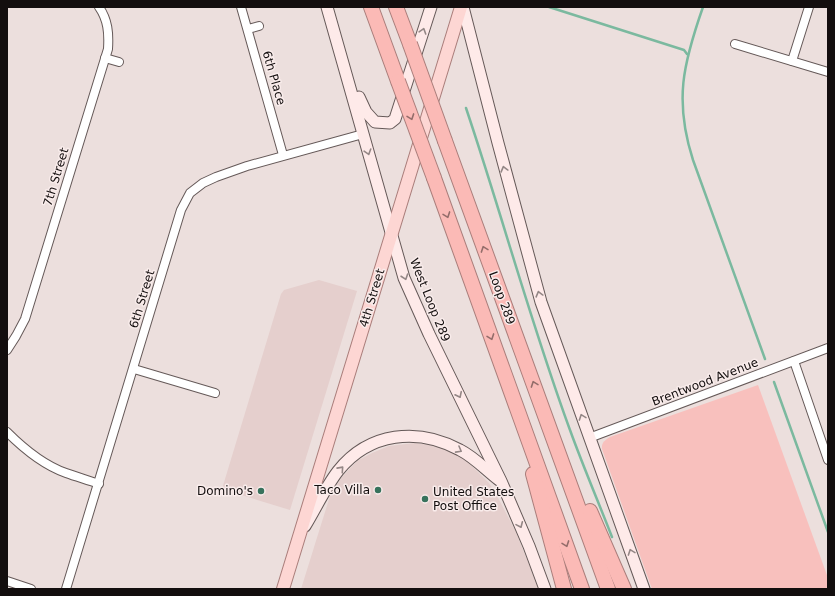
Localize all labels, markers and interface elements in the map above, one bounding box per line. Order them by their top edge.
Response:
one-way arrow [419,28,427,35]
street label: 6th Place [260,49,288,107]
one-way arrow [407,114,415,121]
street label: 7th Street [41,146,72,208]
one-way arrow [363,149,372,156]
one-way arrow [501,166,509,172]
one-way arrow [442,211,451,218]
one-way arrow [481,246,489,253]
street label: West Loop 289 [407,256,453,344]
street label: 4th Street [357,267,388,329]
street label: 6th Street [127,268,158,330]
street label: Loop 289 [486,270,518,326]
one-way arrow [400,273,409,280]
one-way arrow [535,291,543,298]
one-way arrow [487,333,495,340]
street label: Brentwood Avenue [650,355,760,409]
one-way arrow [530,381,538,388]
one-way arrow [454,391,462,399]
one-way arrow [578,414,586,421]
one-way arrow [454,445,462,452]
one-way arrow [336,466,343,473]
place label: Taco Villa [313,483,370,497]
place label: Domino's [197,484,253,498]
marker: Taco Villa [373,485,383,495]
place label: United States Post Office [433,485,514,513]
marker: Domino's [256,486,266,496]
marker: United States Post Office [420,494,430,504]
one-way arrow [516,522,524,529]
one-way arrow [561,540,570,547]
one-way arrow [628,549,636,556]

